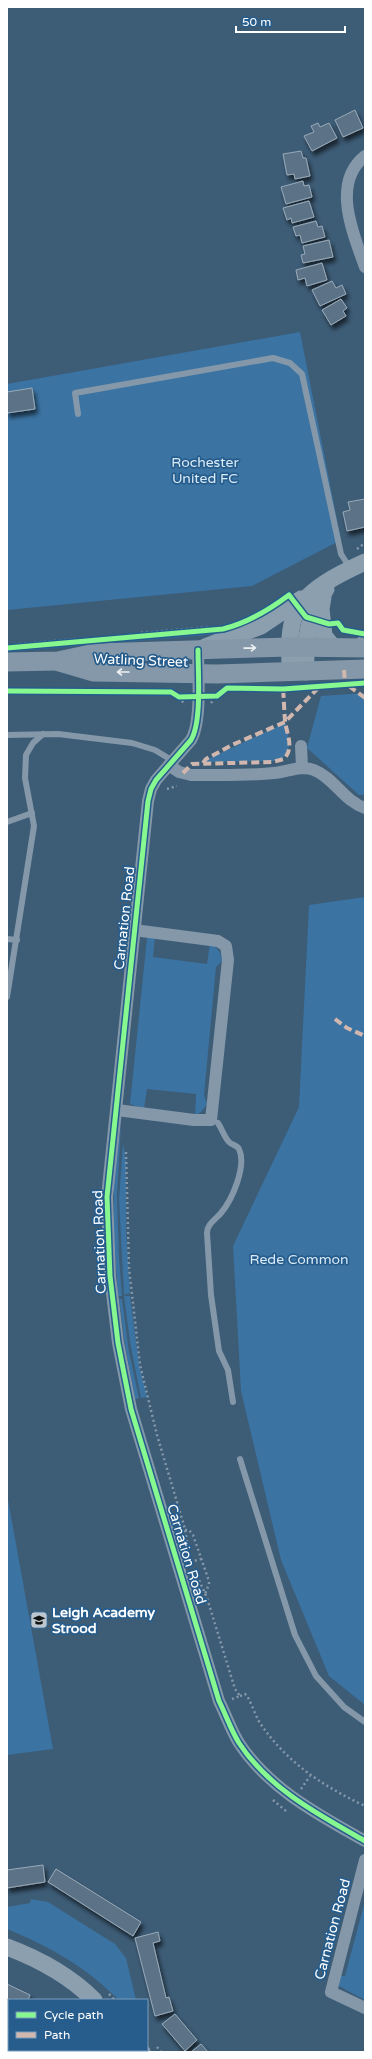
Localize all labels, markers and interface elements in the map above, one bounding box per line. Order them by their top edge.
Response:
scale bar [236,8,345,34]
text: 50 m [242,15,271,29]
park label: Rochester United FC [171,454,239,487]
one-way arrow [243,645,256,652]
street label: Watling Street [93,650,189,671]
one-way arrow [117,668,130,676]
street label: Carnation Road [111,866,138,971]
street label: Carnation Road [89,1190,110,1294]
park label: Rede Common [249,1251,349,1268]
street label: Carnation Road [163,1502,210,1606]
place label: Leigh Academy Strood [52,1604,156,1637]
school or university icon: Leigh Academy Strood [29,1610,49,1630]
street label: Carnation Road [311,1877,354,1982]
legend [8,1999,148,2051]
text: Cycle path [44,2008,103,2022]
text: Path [44,2028,70,2042]

